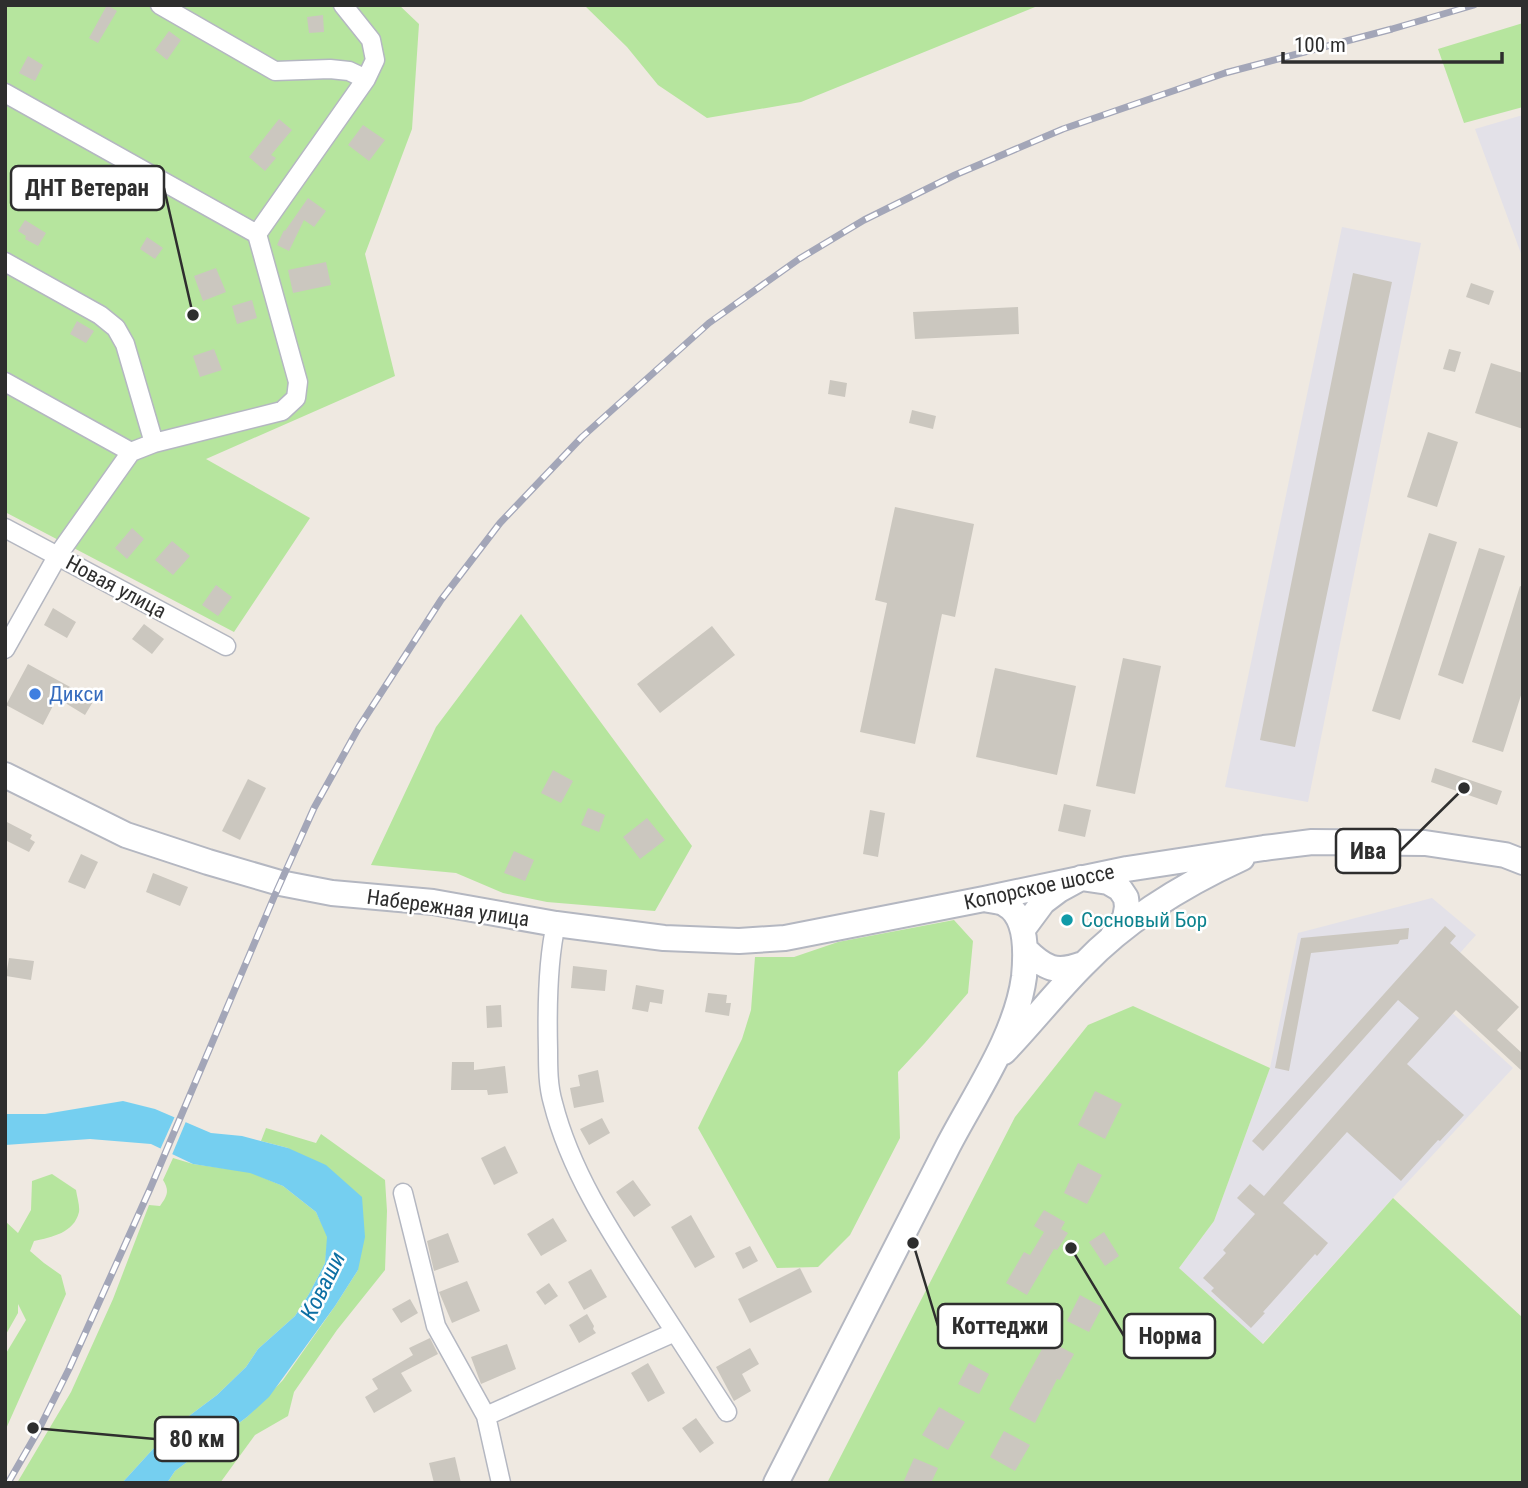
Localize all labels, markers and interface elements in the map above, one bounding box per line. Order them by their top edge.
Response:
scale bar [1283,21,1502,65]
text: 100 m [1294,33,1346,57]
callout: ДНТ Ветеран [11,166,164,210]
text: ДНТ Ветеран [25,175,149,202]
street label: Новая улица [62,551,170,623]
place label: Дикси [49,682,104,706]
marker: Дикси [27,686,43,702]
callout: Ива [1336,829,1400,873]
text: Ива [1350,838,1386,865]
street label: Копорское шоссе [962,859,1116,915]
street label: Набережная улица [365,885,531,931]
place label: Сосновый Бор [1081,908,1207,932]
marker: Сосновый Бор [1059,912,1075,928]
water label: Коваши [295,1248,351,1324]
callout: Коттеджи [938,1304,1062,1348]
text: Коттеджи [952,1313,1048,1340]
callout: Норма [1124,1314,1215,1358]
text: Норма [1138,1323,1202,1350]
callout: 80 км [155,1417,238,1461]
text: 80 км [169,1426,225,1453]

